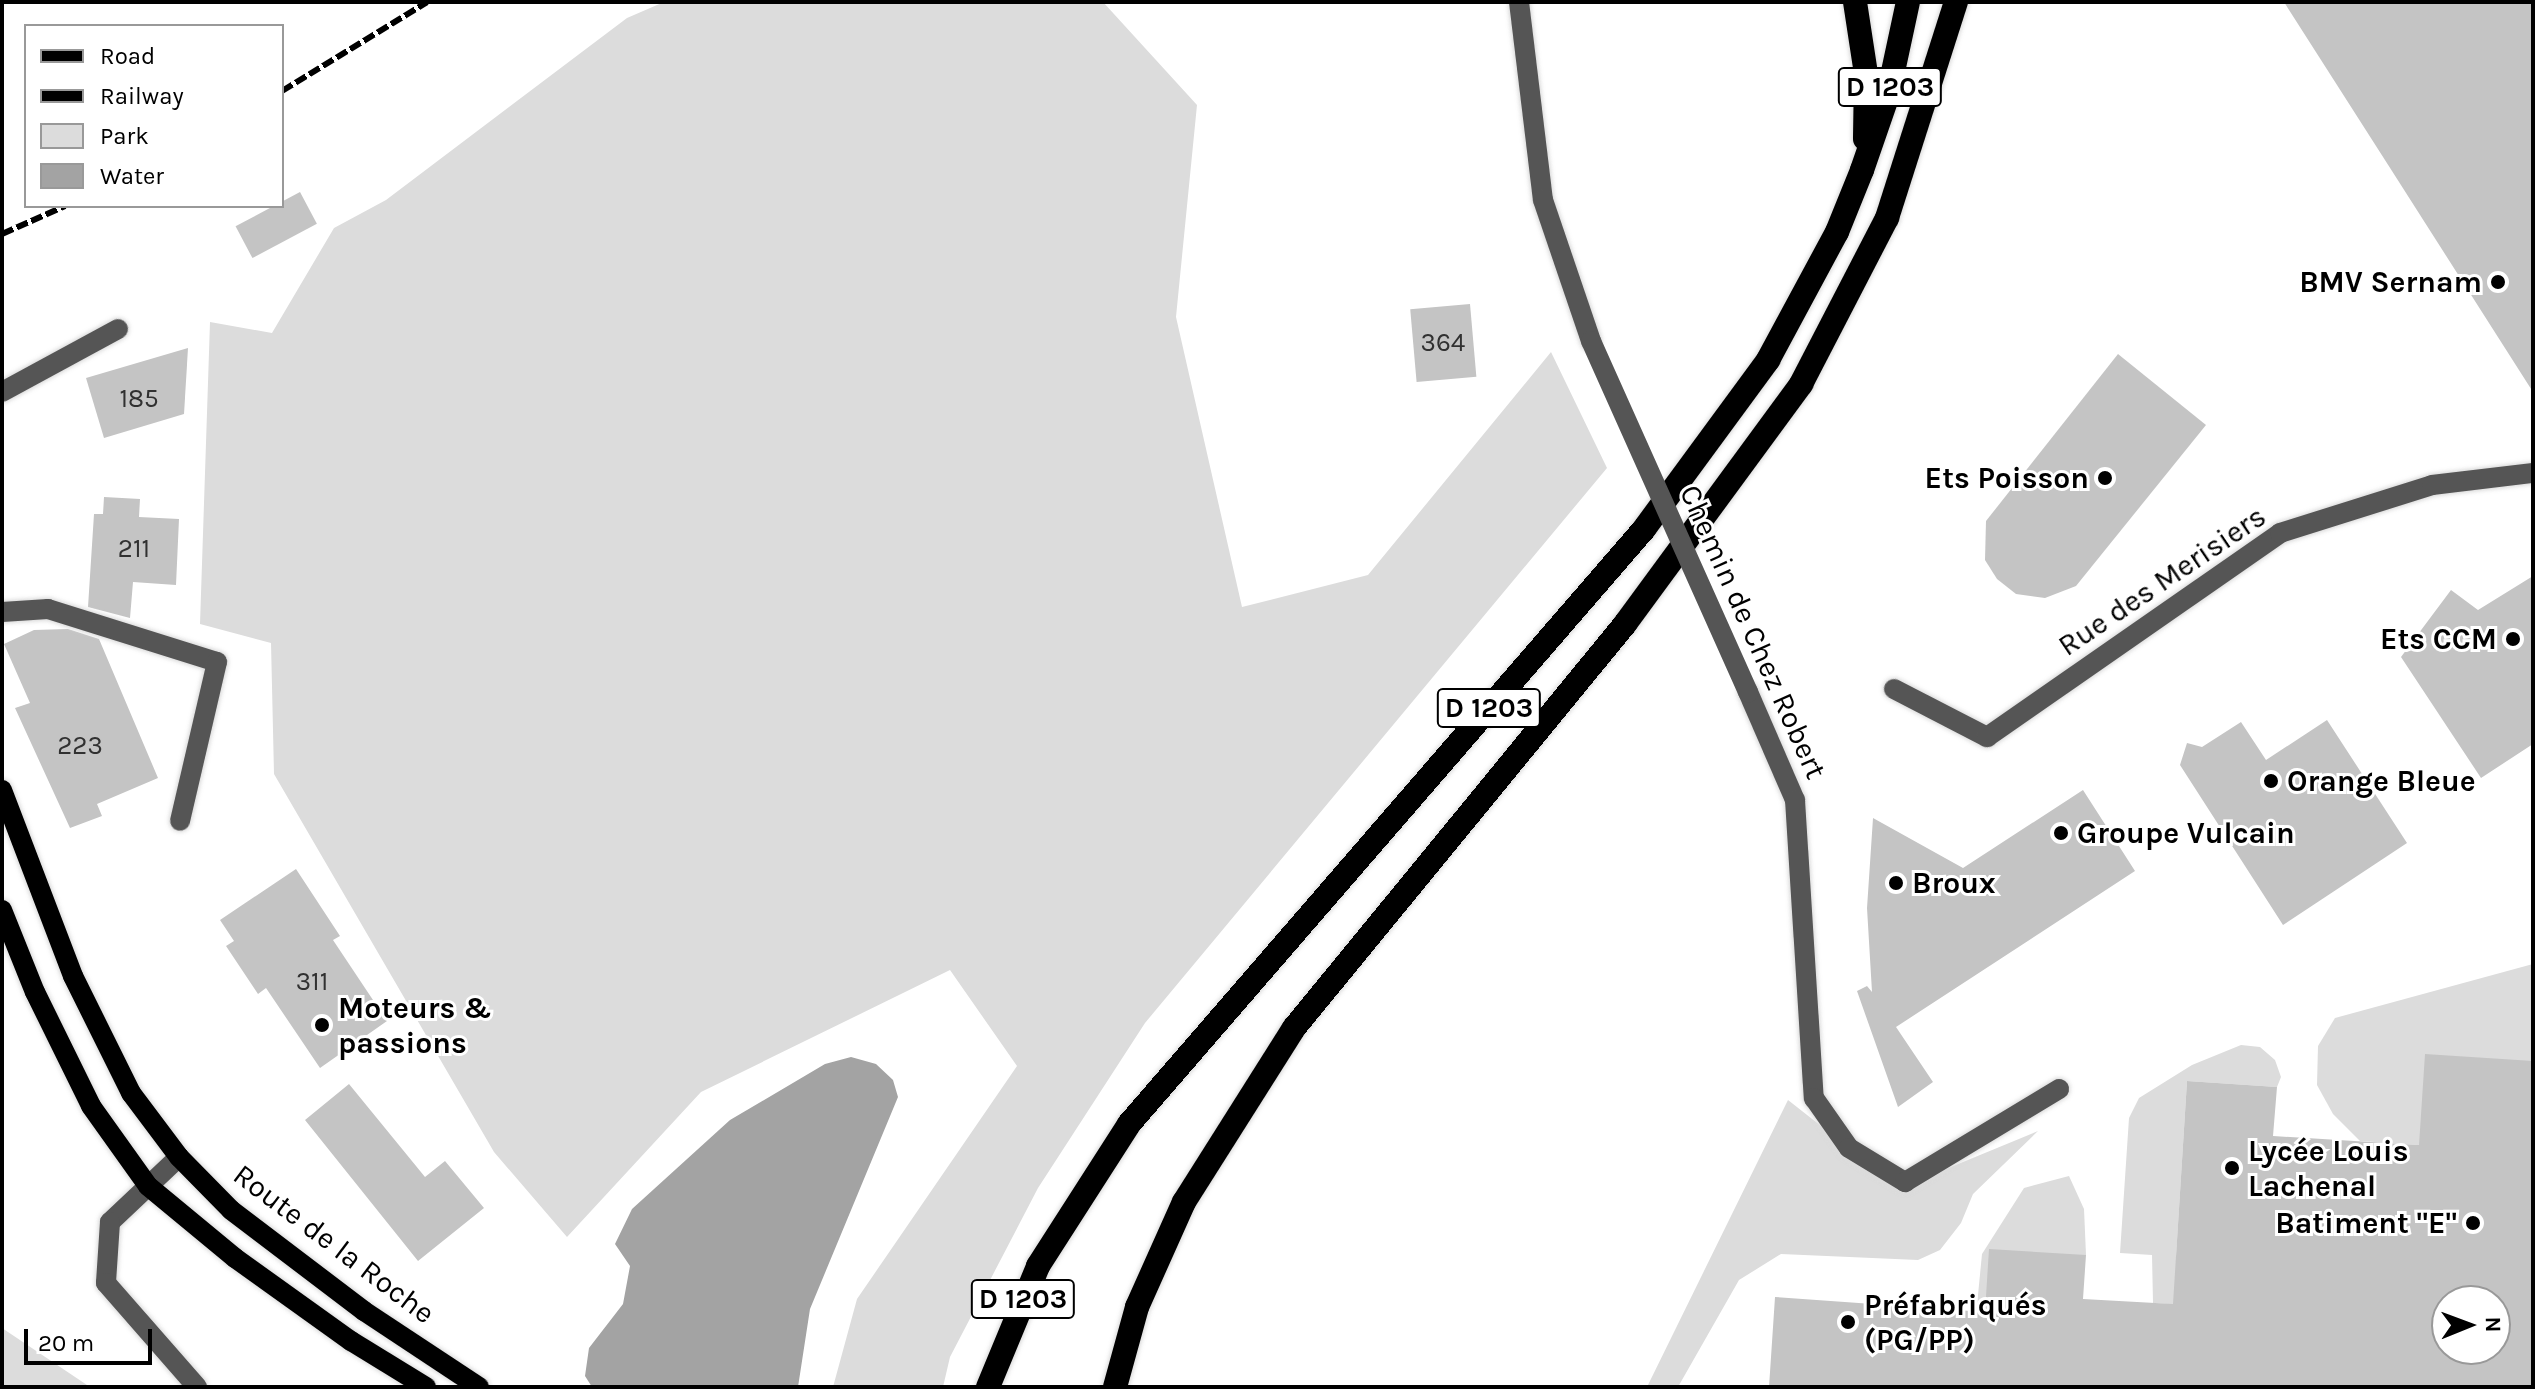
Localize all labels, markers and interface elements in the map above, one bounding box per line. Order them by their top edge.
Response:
legend [24,24,284,208]
text: Road [100,42,155,70]
road number: D 1203 [1836,63,1944,111]
text: Railway [100,82,184,110]
text: Park [100,122,149,150]
text: Water [100,162,164,190]
place label: BMV Sernam [2299,264,2482,300]
marker: BMV Sernam [2489,273,2507,291]
house number: 364 [1421,327,1465,359]
house number: 185 [119,383,159,415]
place label: Ets Poisson [1925,460,2089,496]
marker: Ets Poisson [2096,469,2114,487]
street label: Chemin de Chez Robert [1672,480,1834,784]
street label: Rue des Merisiers [2051,498,2273,664]
house number: 211 [118,533,150,565]
place label: Ets CCM [2380,621,2497,657]
marker: Ets CCM [2504,630,2522,648]
road number: D 1203 [1435,684,1543,732]
house number: 223 [57,730,103,762]
place label: Orange Bleue [2287,763,2476,799]
marker: Orange Bleue [2262,772,2280,790]
place label: Groupe Vulcain [2077,815,2295,851]
marker: Groupe Vulcain [2052,824,2070,842]
place label: Broux [1912,865,1996,901]
marker: Broux [1887,874,1905,892]
house number: 311 [296,966,328,998]
place label: Moteurs & passions [338,990,492,1060]
marker: Moteurs & passions [313,1016,331,1034]
place label: Lycée Louis Lachenal [2248,1133,2409,1204]
street label: Route de la Roche [226,1157,442,1331]
marker: Lycée Louis Lachenal [2223,1159,2241,1177]
place label: Batiment "E" [2275,1205,2457,1241]
marker: Batiment "E" [2464,1214,2482,1232]
road number: D 1203 [969,1275,1077,1323]
north arrow [2431,1285,2511,1365]
place label: Préfabriqués (PG/PP) [1864,1287,2047,1358]
scale bar [28,1313,156,1363]
marker: Préfabriqués (PG/PP) [1839,1313,1857,1331]
text: N [2480,1316,2506,1333]
text: 20 m [38,1329,94,1357]

